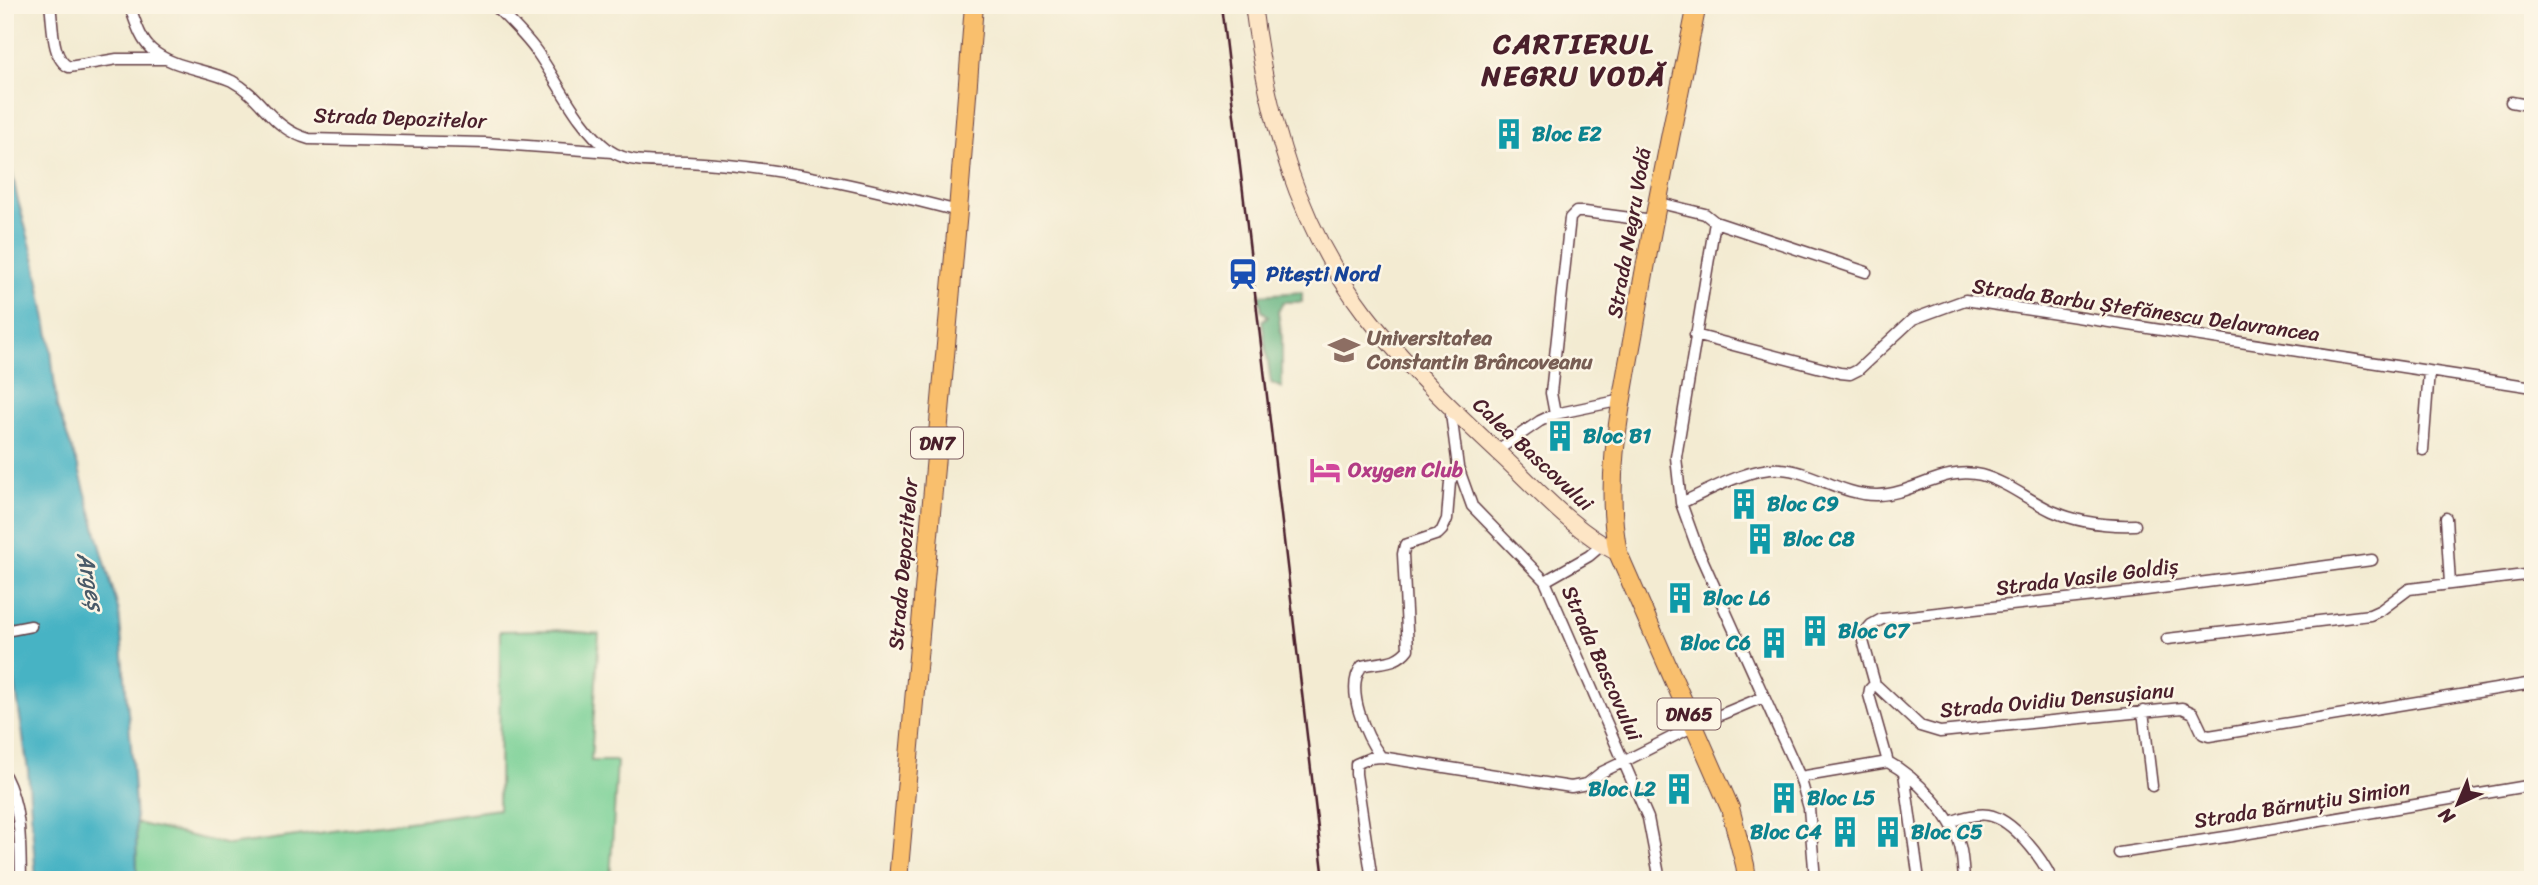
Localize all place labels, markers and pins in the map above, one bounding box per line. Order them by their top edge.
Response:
place label: Bloc E2 [1532,115,1602,153]
building icon: Bloc E2 [1492,117,1526,151]
place label: Pitești Nord [1266,255,1381,293]
station icon: Pitești Nord [1226,257,1260,291]
place label: Universitatea Constantin Brâncoveanu [1366,319,1593,381]
school or university icon: Universitatea Constantin Brâncoveanu [1327,333,1361,367]
place label: Bloc B1 [1583,417,1651,455]
building icon: Bloc B1 [1543,419,1577,453]
place label: Oxygen Club [1348,451,1463,489]
hotel icon: Oxygen Club [1308,453,1342,487]
place label: Bloc C9 [1767,485,1839,523]
building icon: Bloc C9 [1727,487,1761,521]
place label: Bloc C8 [1783,520,1855,558]
building icon: Bloc C8 [1743,522,1777,556]
place label: Bloc L6 [1703,579,1771,617]
building icon: Bloc L6 [1663,581,1697,615]
place label: Bloc C7 [1838,612,1911,650]
building icon: Bloc C7 [1798,614,1832,648]
place label: Bloc C6 [1680,624,1751,662]
building icon: Bloc C6 [1757,626,1791,660]
place label: Bloc L2 [1588,770,1656,808]
building icon: Bloc L2 [1662,772,1696,806]
place label: Bloc L5 [1807,779,1876,817]
building icon: Bloc L5 [1767,781,1801,815]
place label: Bloc C4 [1750,813,1822,851]
place label: Bloc C5 [1911,813,1983,851]
building icon: Bloc C4 [1828,815,1862,849]
building icon: Bloc C5 [1871,815,1905,849]

